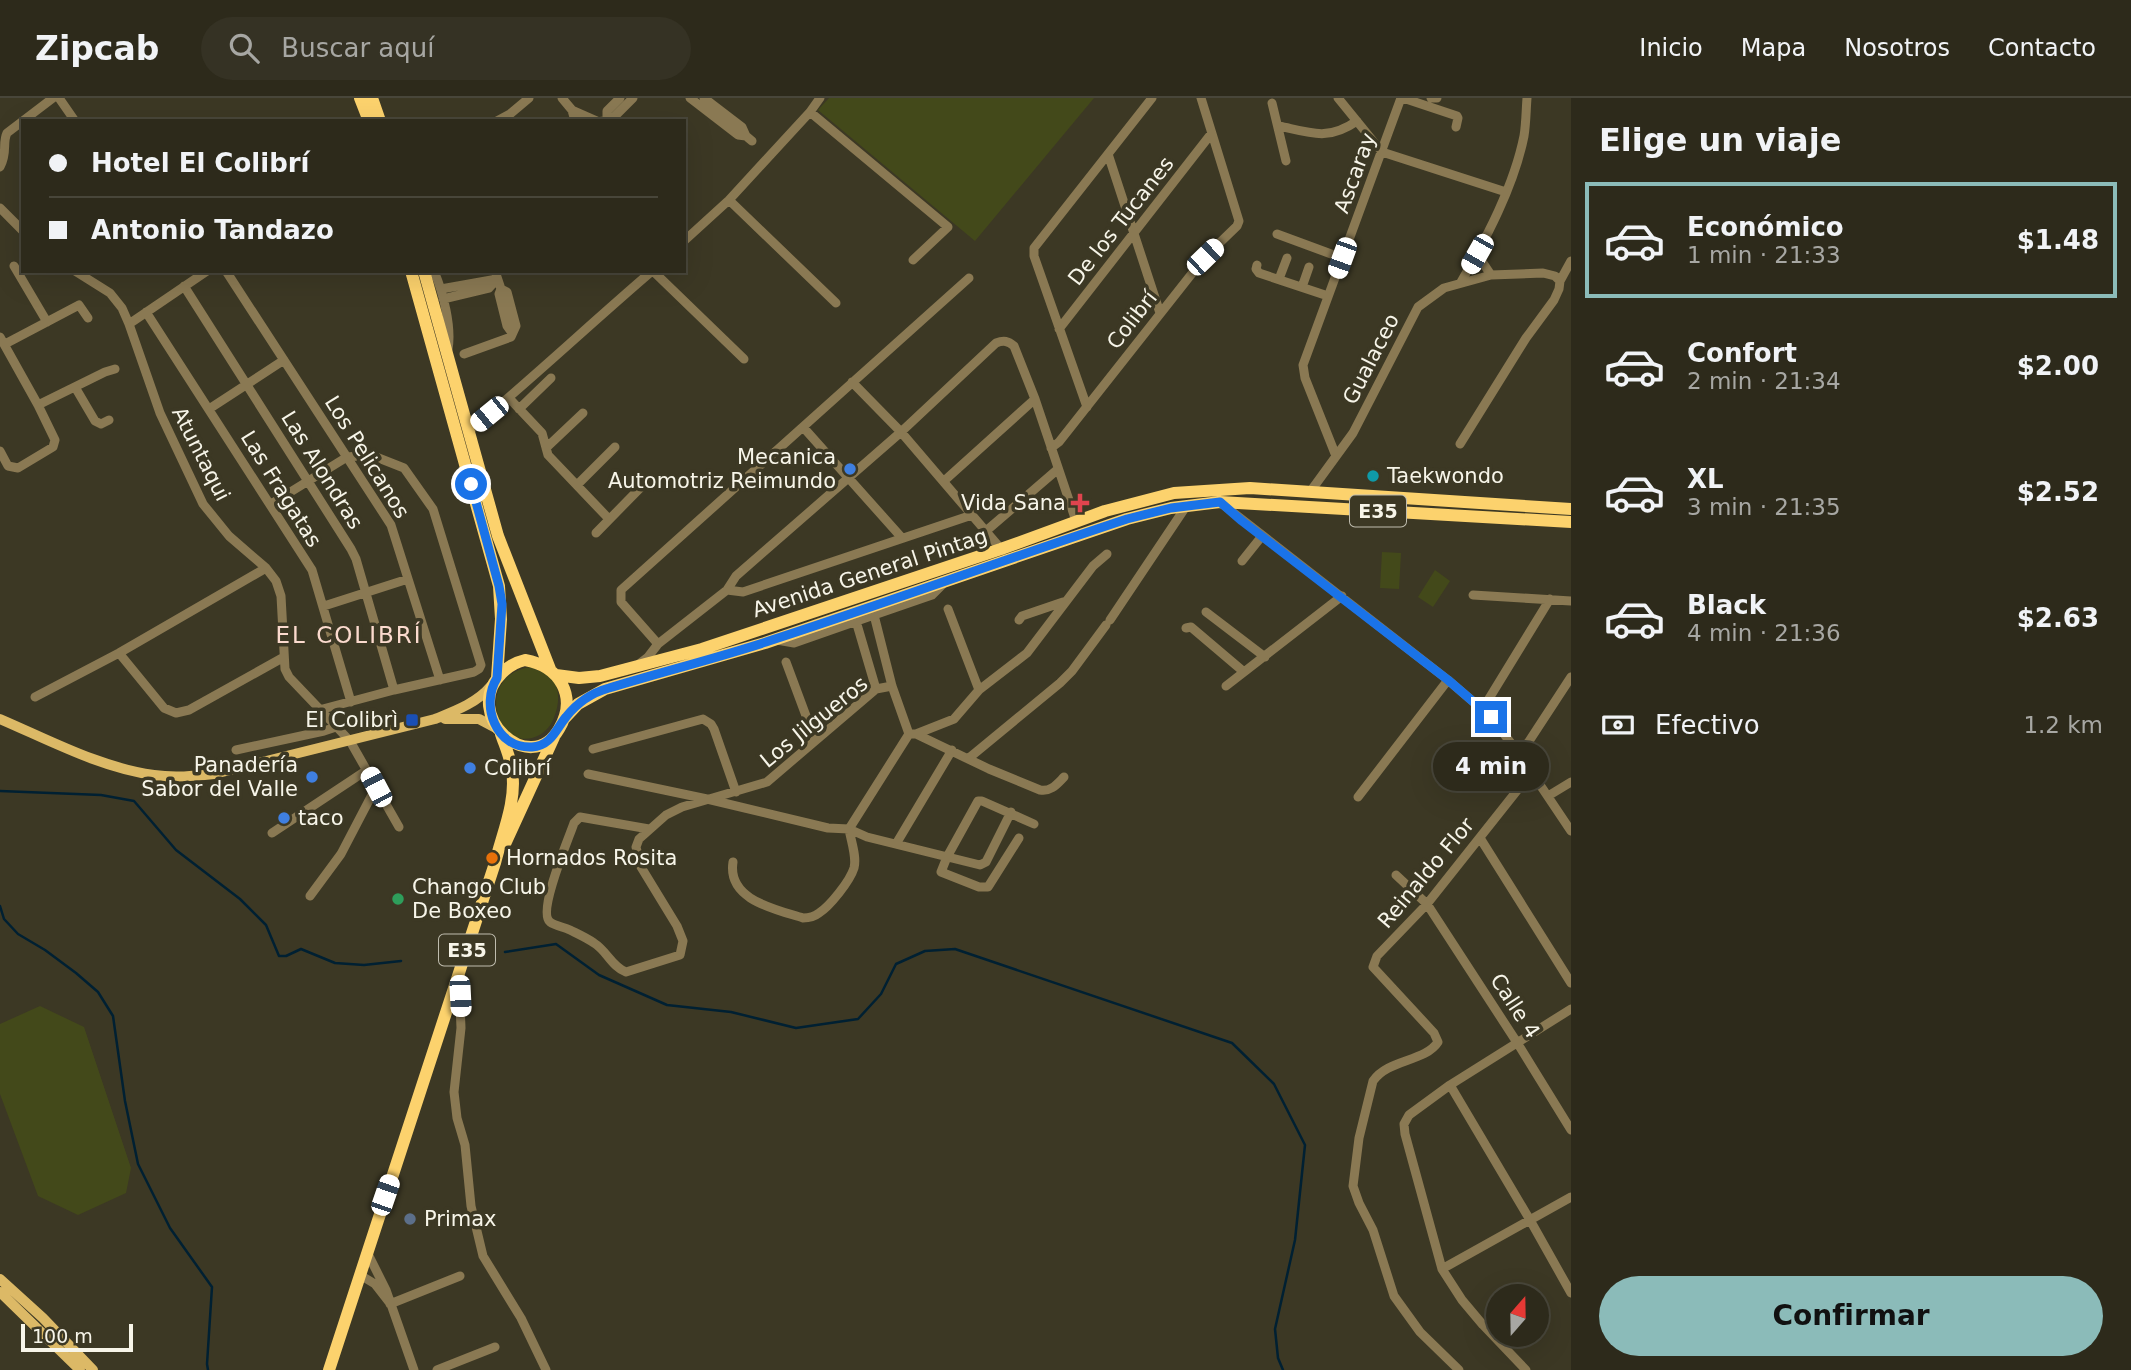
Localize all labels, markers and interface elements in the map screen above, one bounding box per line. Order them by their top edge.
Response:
search box [201,17,691,80]
text: Zipcab [35,29,159,68]
icon: search [225,29,263,67]
text: Buscar aquí [281,33,435,63]
text: Inicio [1639,34,1703,62]
text: Mapa [1741,34,1806,62]
text: Nosotros [1844,34,1950,62]
text: Contacto [1988,34,2096,62]
text: Elige un viaje [1599,121,1841,159]
street label: Ascaray [1329,130,1381,216]
text: Hotel El Colibrí [91,148,310,178]
street label: De los Tucanes [1063,152,1179,290]
icon: car [1603,209,1666,272]
text: Económico [1687,212,1844,242]
text: Antonio Tandazo [91,215,334,245]
text: $1.48 [2017,225,2099,255]
car [1458,231,1497,277]
car [1183,235,1228,279]
car [1325,235,1360,281]
text: 1 min · 21:33 [1687,242,1841,268]
street label: Colibrí [1102,285,1163,354]
street label: Gualaceo [1338,310,1404,408]
icon: car [1603,335,1666,398]
text: Confort [1687,338,1797,368]
text: $2.00 [2017,351,2099,381]
text: 2 min · 21:34 [1687,368,1841,394]
street label: Los Pelicanos [320,391,414,523]
car [467,393,512,435]
street label: Atuntaqui [167,403,235,505]
street label: Las Alondras [276,407,368,533]
street label: Las Fragatas [236,426,326,552]
place label: Mecanica Automotriz Reimundo [608,445,836,493]
marker: Mecanica Automotriz Reimundo [842,461,858,477]
icon: car [1603,461,1666,524]
place label: Taekwondo [1386,464,1504,488]
text: XL [1687,464,1724,494]
route start [455,468,487,500]
marker: Taekwondo [1365,468,1381,484]
text: $2.52 [2017,477,2099,507]
place label: Vida Sana [961,491,1066,515]
text: 3 min · 21:35 [1687,494,1841,520]
marker: Vida Sana [1072,495,1088,511]
road number: E35 [1350,496,1406,526]
street label: Avenida General Pintag [749,524,991,622]
icon: car [1603,587,1666,650]
text: Black [1687,590,1766,620]
text: $2.63 [2017,603,2099,633]
text: 4 min · 21:36 [1687,620,1841,646]
district label: EL COLIBRÍ [276,621,422,648]
street label: Los Jilgueros [755,671,873,773]
route end [1475,701,1507,733]
icon: cash [1599,706,1637,744]
place label: El Colibrì [305,708,398,732]
text: Efectivo [1655,710,1760,740]
marker: El Colibrì [404,712,420,728]
text: 1.2 km [2023,712,2103,738]
callout: 4 min [1433,742,1549,790]
place label: Panadería Sabor del Valle [141,753,298,801]
text: 4 min [1455,753,1527,779]
place label: Colibrí [484,756,552,780]
marker: Colibrí [462,760,478,776]
car [357,764,396,810]
marker: Panadería Sabor del Valle [304,769,320,785]
place label: taco [298,806,344,830]
marker: taco [276,810,292,826]
street label: Reinaldo Flor [1373,813,1479,933]
place label: Hornados Rosita [506,846,677,870]
marker: Hornados Rosita [484,850,500,866]
place label: Chango Club De Boxeo [412,875,546,923]
marker: Chango Club De Boxeo [390,891,406,907]
road number: E35 [439,934,495,965]
street label: Calle 4 [1485,969,1545,1043]
car [449,974,472,1018]
car [369,1172,402,1218]
place label: Primax [424,1207,497,1231]
marker: Primax [402,1211,418,1227]
button: Confirmar [1599,1276,2103,1356]
north arrow [1486,1284,1549,1348]
map controls [1486,1284,1549,1347]
scale bar [21,1321,133,1353]
text: 100 m [32,1325,93,1347]

